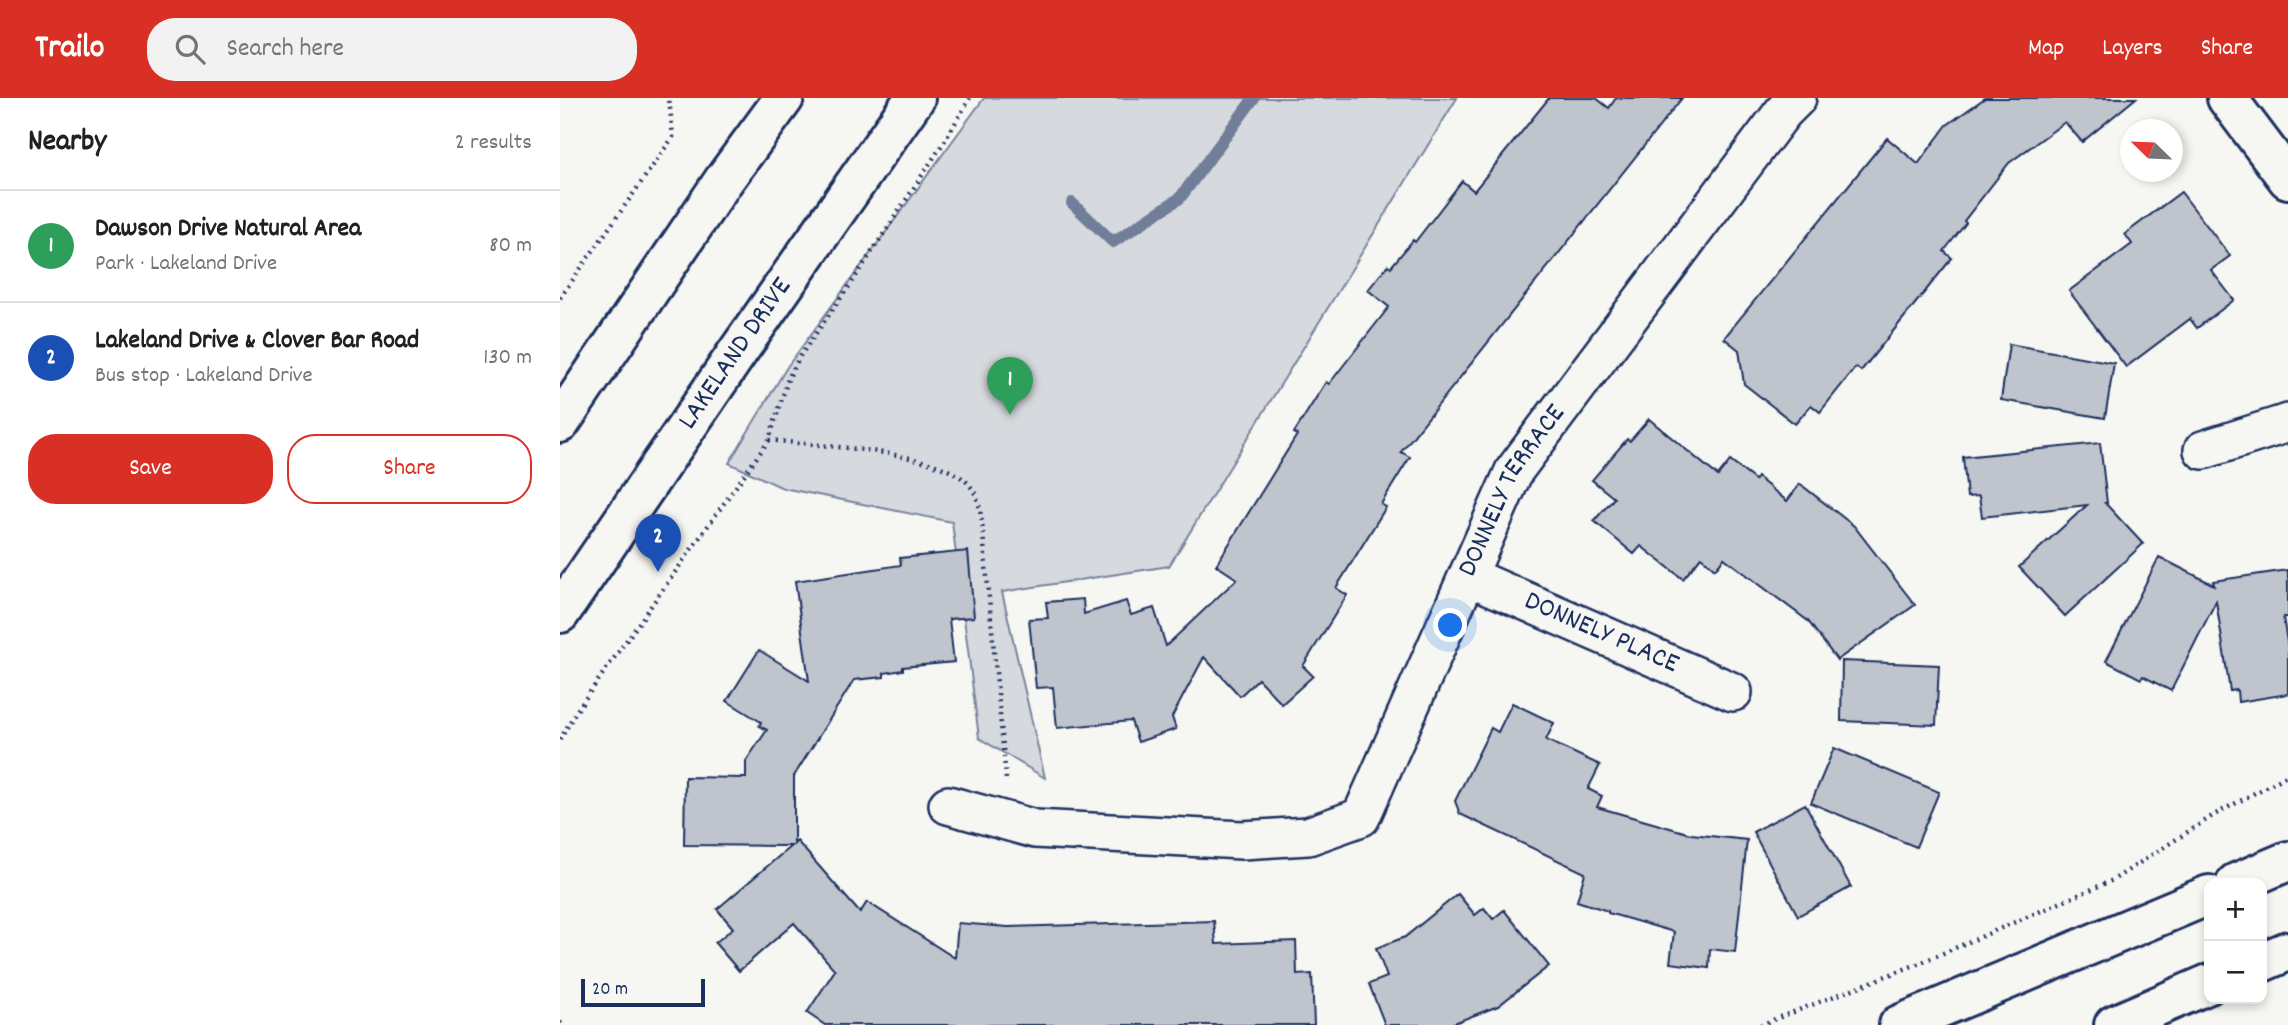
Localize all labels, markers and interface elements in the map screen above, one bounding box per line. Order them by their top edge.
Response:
search box [147,18,637,81]
text: Trailo [35,26,105,73]
icon: search [171,30,209,68]
text: Search here [227,31,344,68]
text: Map [2028,32,2064,66]
text: Layers [2102,32,2163,66]
text: Share [2201,32,2253,66]
north arrow [2120,119,2183,182]
text: Nearby [28,122,106,165]
text: 2 results [455,127,532,160]
text: Dawson Drive Natural Area [95,211,361,248]
text: 1 [48,230,54,263]
text: 80 m [489,230,532,263]
text: Park · Lakeland Drive [95,248,277,281]
street label: LAKELAND DRIVE [670,270,803,439]
text: Lakeland Drive & Clover Bar Road [95,323,419,360]
text: 2 [46,342,56,375]
text: 130 m [483,342,532,375]
pin: 1 [987,357,1033,415]
text: Bus stop · Lakeland Drive [95,360,313,393]
street label: DONNELY TERRACE [1449,397,1577,584]
button: Save [28,434,273,504]
button: Share [287,434,532,504]
pin: 2 [635,514,681,572]
street label: DONNELY PLACE [1517,583,1685,686]
your location [1433,608,1467,642]
map controls [2204,878,2267,1004]
button: + [2204,878,2267,941]
button: − [2204,941,2267,1004]
scale bar [581,976,705,1008]
text: 20 m [592,977,628,1004]

